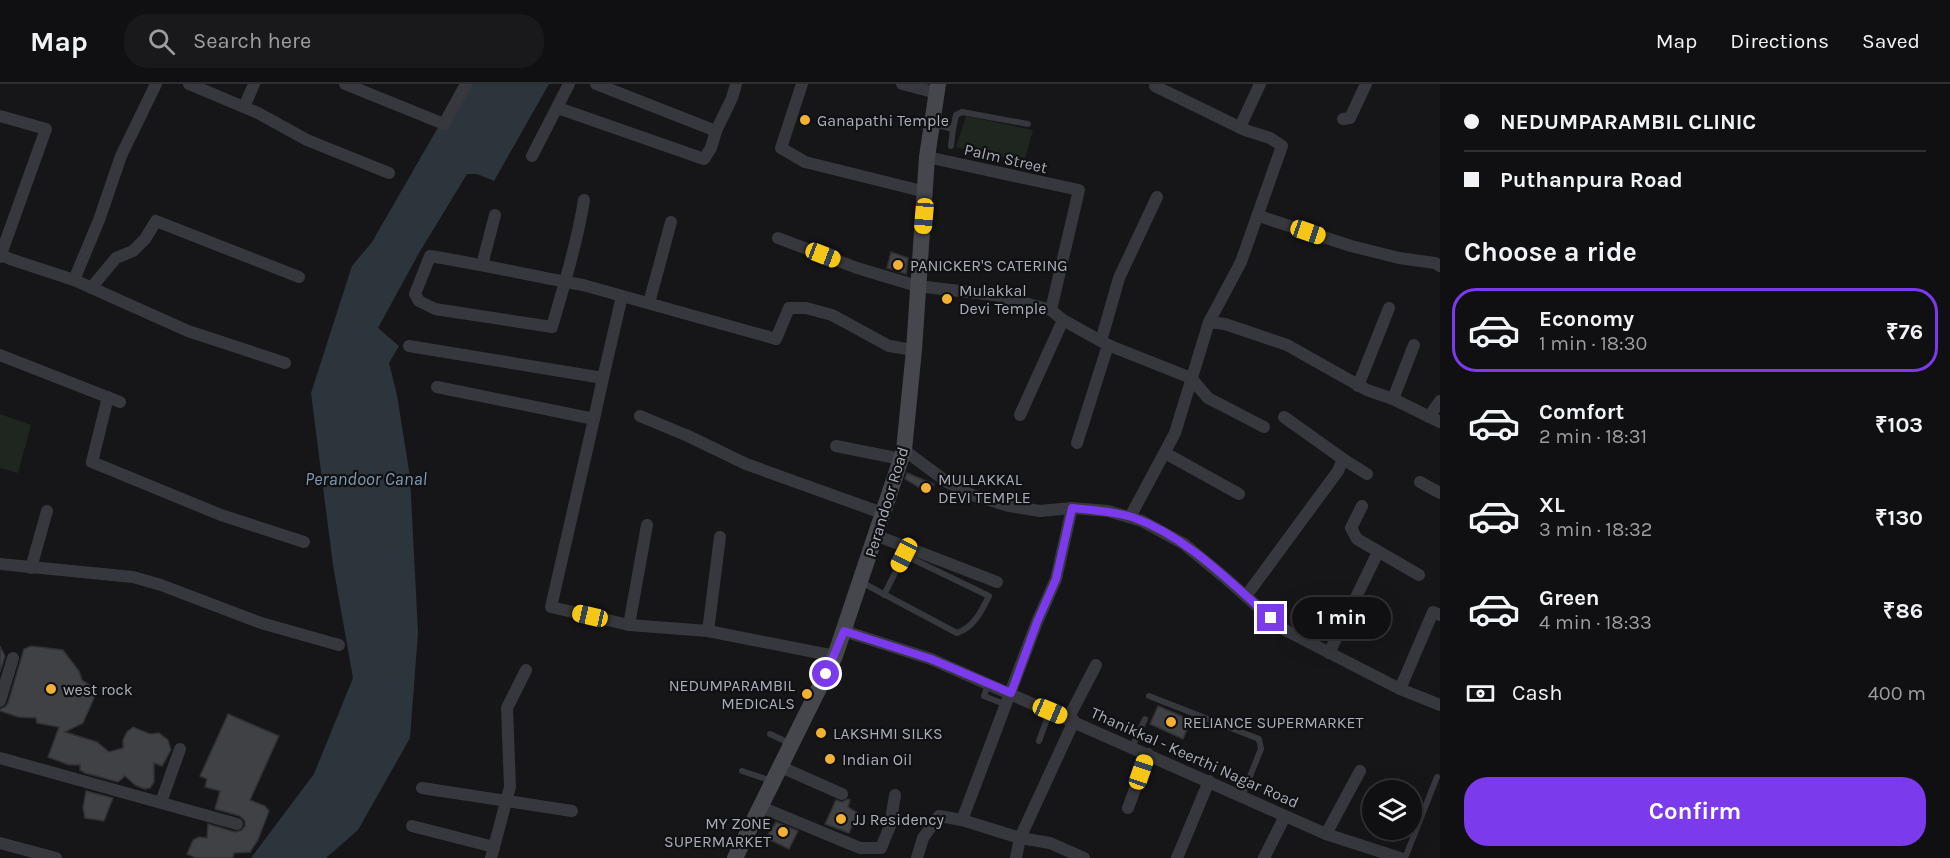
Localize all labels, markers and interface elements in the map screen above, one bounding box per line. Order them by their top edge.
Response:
search box [124,14,544,68]
text: Map [30,25,88,58]
icon: search [145,25,178,58]
text: Search here [193,28,311,54]
text: Map [1656,29,1697,53]
text: Directions [1730,29,1829,53]
text: Saved [1862,29,1920,53]
text: NEDUMPARAMBIL CLINIC [1500,109,1756,135]
place label: Ganapathi Temple [817,111,949,130]
marker: Ganapathi Temple [798,113,812,127]
street label: Palm Street [962,140,1049,177]
text: Puthanpura Road [1500,167,1683,193]
car [913,197,935,235]
car [1288,218,1328,246]
text: Choose a ride [1464,236,1637,268]
car [803,240,843,270]
place label: PANICKER'S CATERING [910,256,1068,275]
marker: PANICKER'S CATERING [891,258,905,272]
place label: Mulakkal Devi Temple [959,281,1046,318]
marker: Mulakkal Devi Temple [940,292,954,306]
icon: car [1467,303,1521,357]
text: Economy [1539,306,1634,332]
text: ₹76 [1886,319,1923,345]
text: 1 min · 18:30 [1539,332,1647,355]
icon: car [1467,396,1521,450]
text: Comfort [1539,399,1624,425]
text: ₹103 [1875,412,1923,438]
text: 2 min · 18:31 [1539,425,1647,448]
street label: Perandoor Road [861,445,912,560]
water label: Perandoor Canal [305,468,427,490]
place label: MULLAKKAL DEVI TEMPLE [938,470,1031,507]
marker: MULLAKKAL DEVI TEMPLE [919,481,933,495]
icon: car [1467,489,1521,543]
text: XL [1539,492,1565,518]
text: ₹130 [1875,505,1923,531]
text: 3 min · 18:32 [1539,518,1652,541]
car [888,535,920,575]
icon: car [1467,582,1521,636]
text: Green [1539,585,1600,611]
callout: 1 min [1292,597,1391,639]
text: ₹86 [1883,598,1923,624]
car [570,603,610,629]
route end [1257,604,1284,631]
text: 1 min [1316,606,1367,629]
text: 4 min · 18:33 [1539,611,1652,634]
route start [812,660,839,687]
place label: NEDUMPARAMBIL MEDICALS [669,676,796,713]
icon: cash [1464,677,1497,710]
place label: west rock [63,680,133,699]
text: Cash [1512,680,1562,706]
marker: west rock [44,682,58,696]
text: 400 m [1868,682,1926,705]
marker: NEDUMPARAMBIL MEDICALS [800,687,814,701]
car [1030,696,1070,726]
street label: Thanikkal - Keerthi Nagar Road [1088,703,1302,812]
place label: RELIANCE SUPERMARKET [1183,713,1364,732]
marker: RELIANCE SUPERMARKET [1164,715,1178,729]
place label: LAKSHMI SILKS [833,724,943,743]
marker: LAKSHMI SILKS [814,726,828,740]
place label: Indian Oil [842,750,912,769]
marker: Indian Oil [823,752,837,766]
car [1127,752,1155,792]
button: Confirm [1464,777,1926,846]
map controls [1362,780,1422,840]
button: layers [1362,780,1422,840]
place label: JJ Residency [853,810,945,829]
marker: JJ Residency [834,812,848,826]
place label: MY ZONE SUPERMARKET [664,814,771,851]
marker: MY ZONE SUPERMARKET [776,825,790,839]

